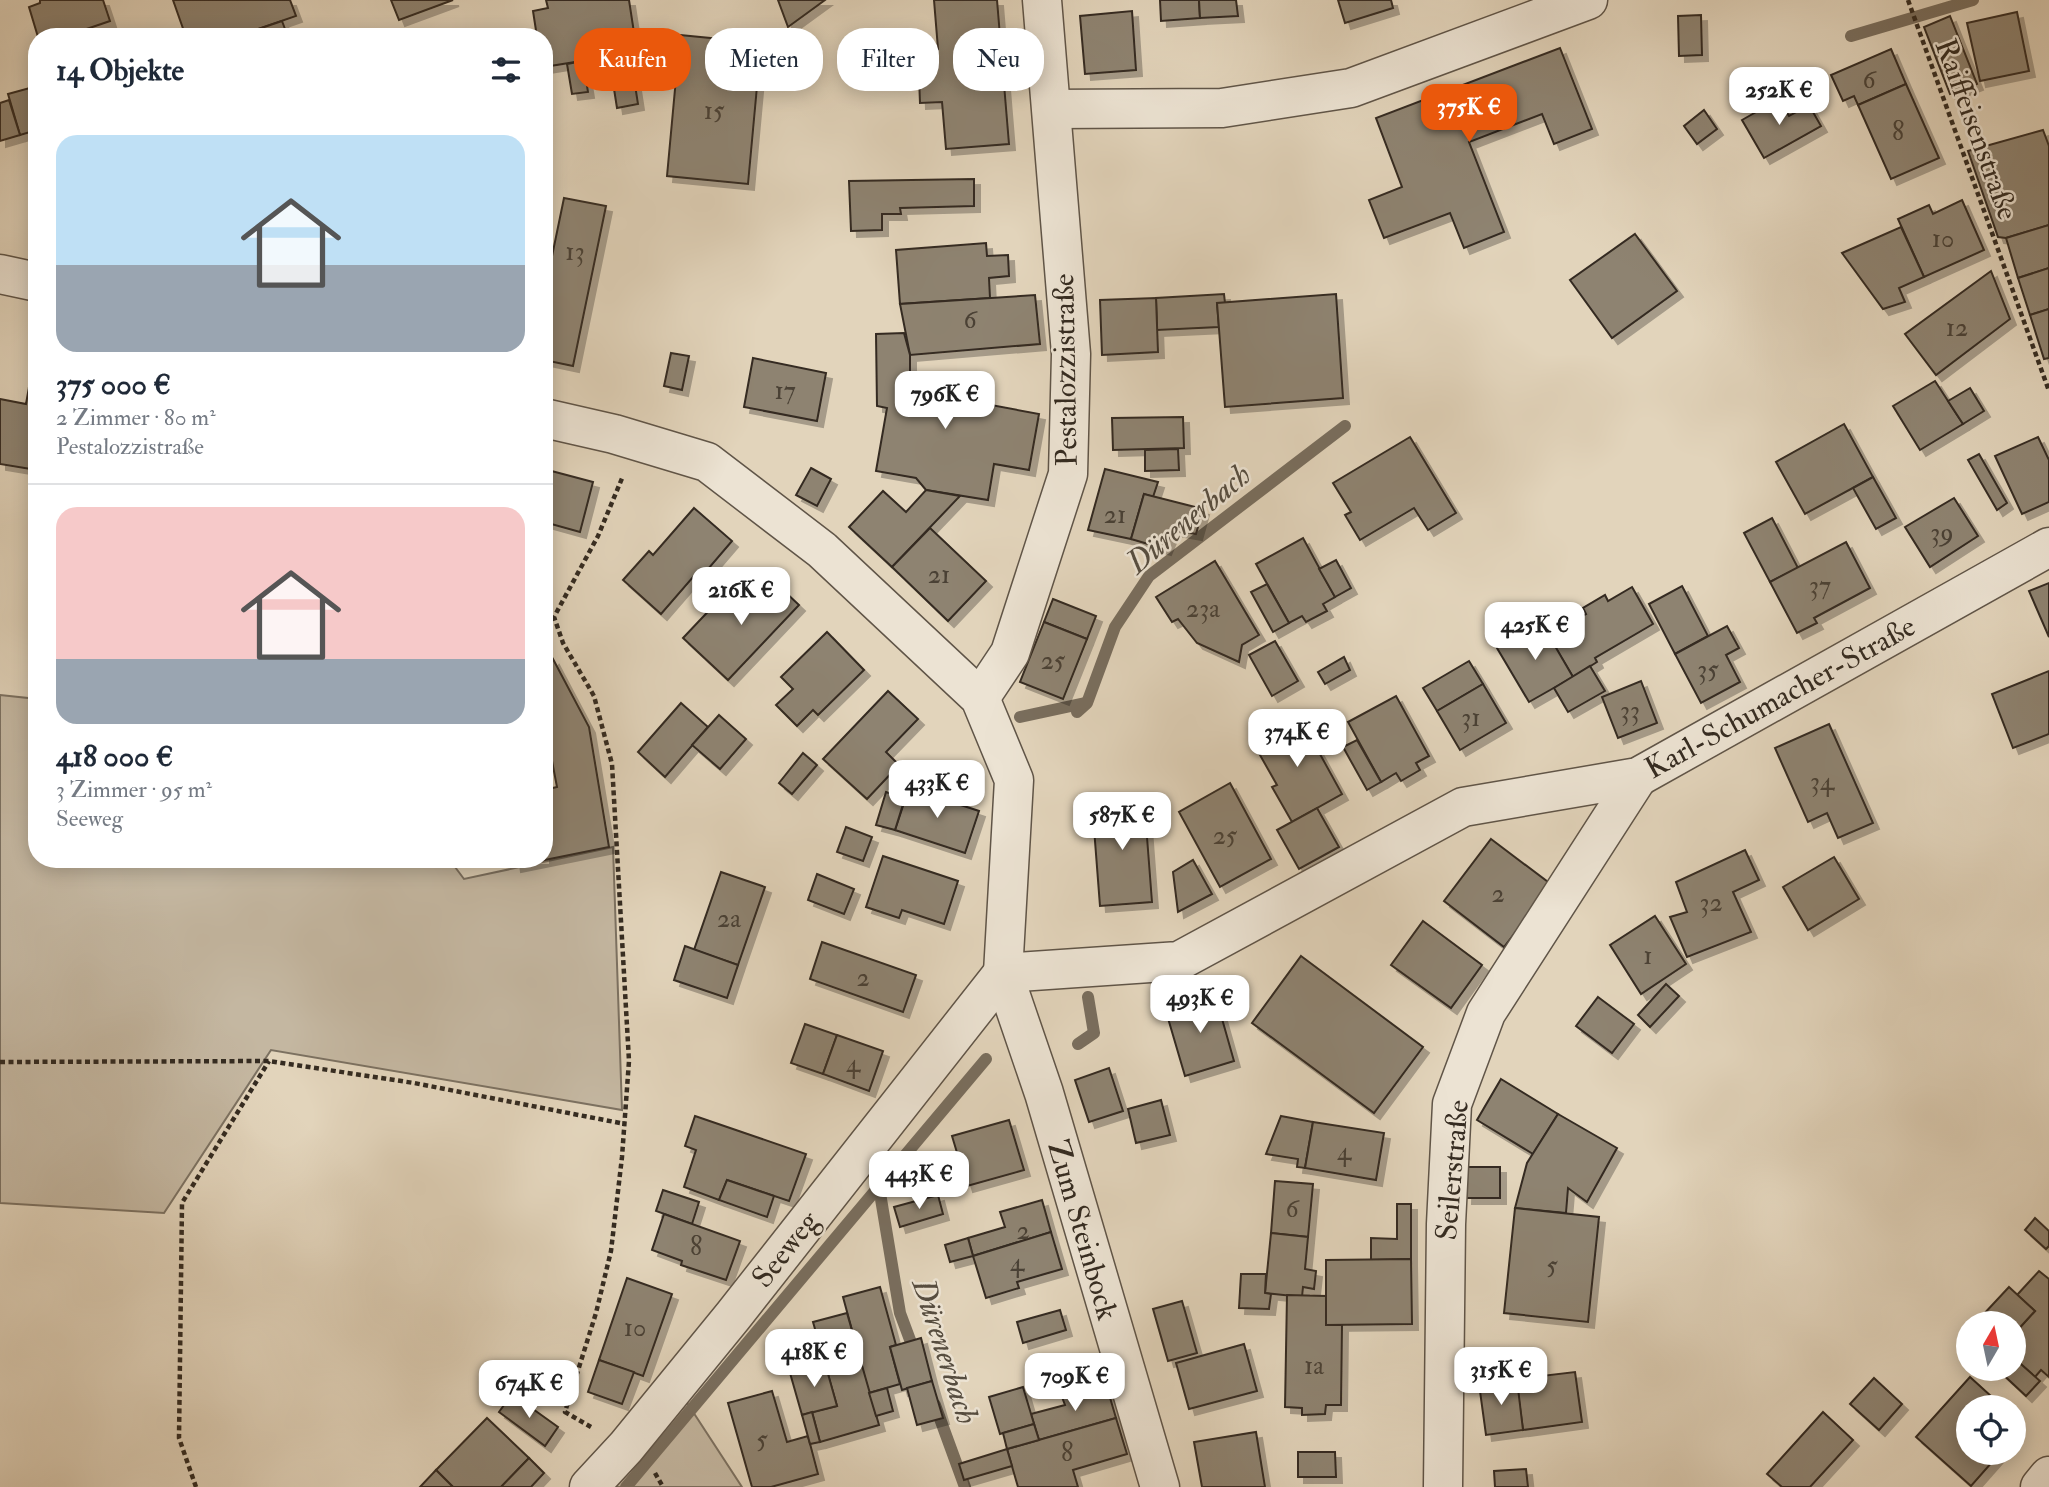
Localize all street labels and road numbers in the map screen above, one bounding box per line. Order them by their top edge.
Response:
street label: Raiffeisenstraße [1927,34,2026,225]
street label: Pestalozzistraße [1045,273,1086,467]
street label: Karl-Schumacher-Straße [1639,608,1922,787]
street label: Seilerstraße [1428,1098,1477,1242]
street label: Zum Steinbock [1039,1136,1126,1324]
street label: Seeweg [744,1203,828,1295]

